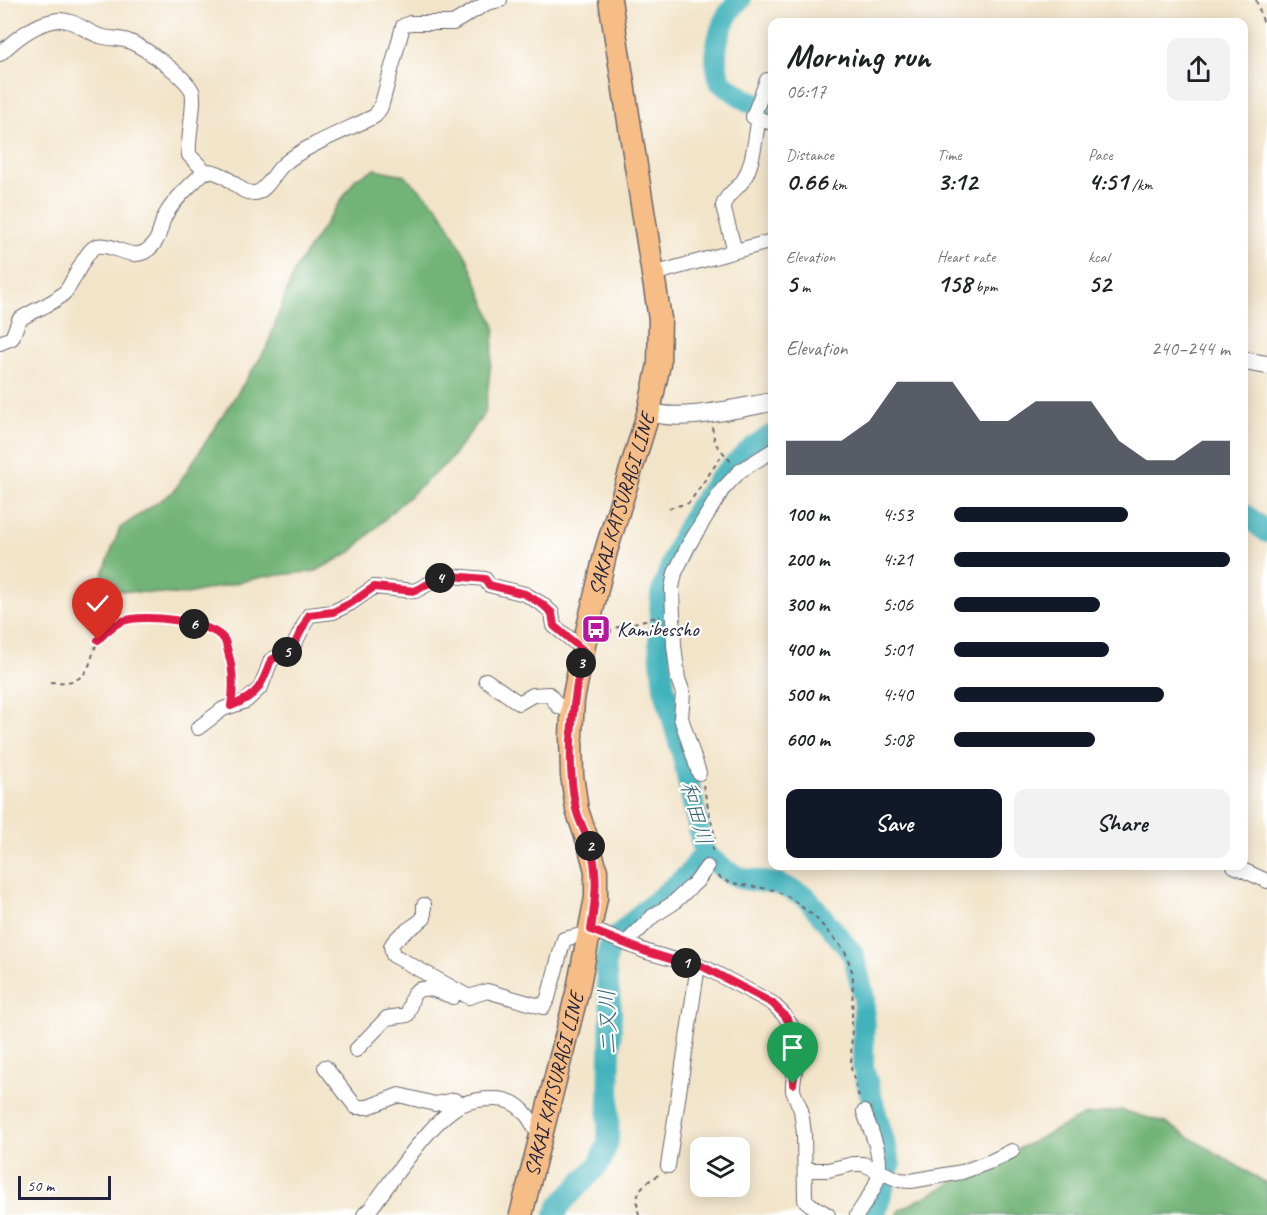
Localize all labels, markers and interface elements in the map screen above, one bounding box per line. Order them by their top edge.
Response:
text: Morning run [786,35,930,77]
button: share [1167,38,1230,101]
text: 06:17 [786,79,826,104]
text: Distance [786,145,834,165]
text: Time [937,145,961,165]
text: Pace [1088,145,1113,165]
text: 0.66 [786,165,827,198]
text: 3:12 [937,165,977,198]
text: 4:51 [1088,165,1128,198]
text: km [827,175,847,195]
text: /km [1128,175,1153,195]
text: Elevation [786,247,835,267]
text: Heart rate [937,247,995,267]
text: kcal [1088,247,1109,267]
text: 5 [786,267,797,300]
text: 158 [937,267,972,300]
text: 52 [1088,267,1111,300]
text: m [797,277,810,297]
text: bpm [972,277,998,297]
text: Elevation [786,336,848,361]
text: 240–244 m [1151,336,1230,361]
street label: SAKAI KATSURAGI LINE [583,408,661,598]
text: 100 m [786,502,829,527]
text: 4:53 [882,502,913,527]
text: 200 m [786,547,829,572]
text: 4:21 [882,547,913,572]
pin: 4 [425,563,455,593]
text: 4 [436,568,444,588]
pin [72,578,123,640]
icon: check [81,587,114,620]
text: 300 m [786,592,829,617]
text: 5:06 [882,592,913,617]
pin: 6 [179,609,209,639]
bus stop icon: Kamibessho [580,613,612,645]
text: 6 [190,614,198,634]
place label: Kamibessho [617,616,700,642]
pin: 5 [272,637,302,667]
text: 400 m [786,637,829,662]
text: 5:01 [882,637,913,662]
text: 5 [284,642,290,662]
pin: 3 [566,648,596,678]
text: 3 [577,653,585,673]
text: 500 m [786,682,829,707]
text: 4:40 [882,682,913,707]
text: 600 m [786,727,830,752]
text: 5:08 [882,727,913,752]
water label: 和田川 [673,777,719,849]
button: Save [786,789,1002,858]
button: Share [1014,789,1230,858]
pin: 2 [575,831,605,861]
text: 2 [586,836,594,856]
pin: 1 [671,948,701,978]
text: 1 [682,953,690,973]
street label: SAKAI KATSURAGI LINE [518,987,590,1179]
water label: 二又川 [593,989,623,1055]
pin [767,1022,818,1084]
icon: arrive [776,1031,809,1064]
map controls [690,1137,750,1197]
button: layers [690,1137,750,1197]
scale bar [18,1173,111,1200]
text: 50 m [27,1176,54,1196]

